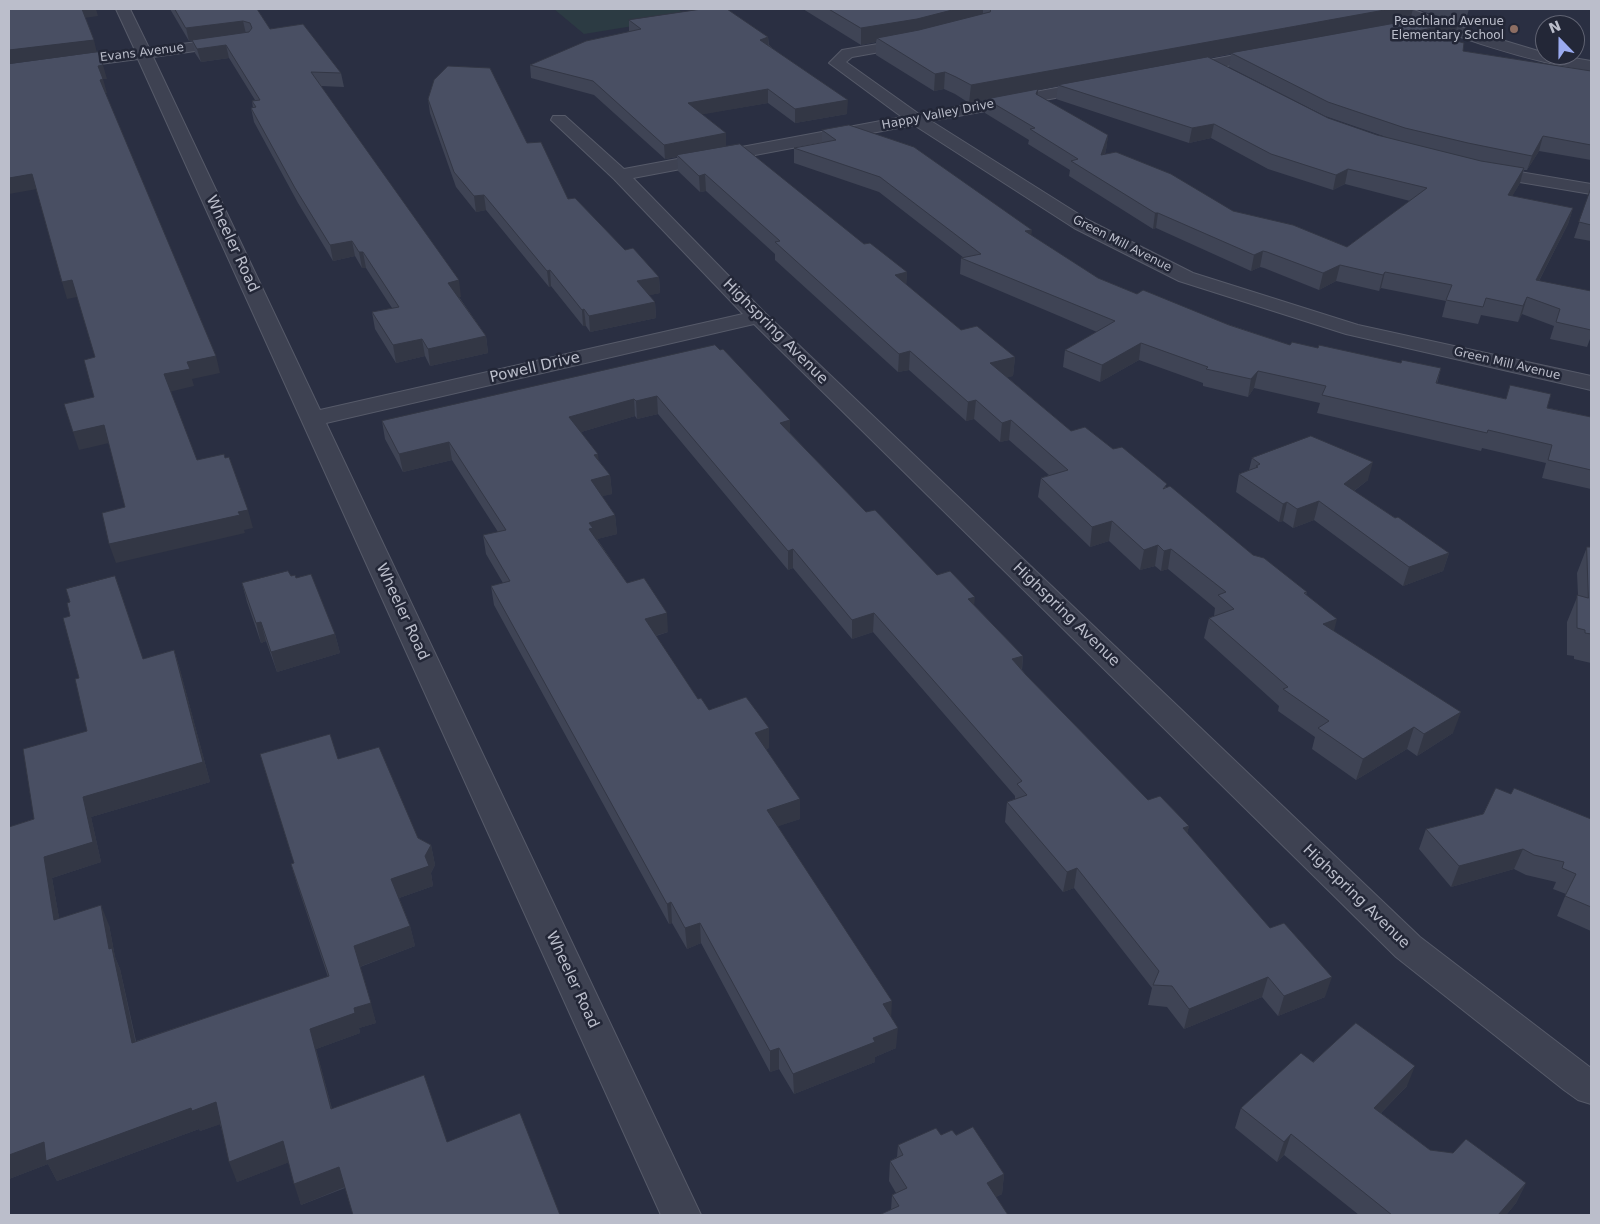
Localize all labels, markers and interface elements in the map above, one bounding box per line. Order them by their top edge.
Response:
place label: Peachland Avenue Elementary School [1391,15,1504,43]
north arrow [1535,15,1585,65]
text: N [1546,17,1563,37]
marker: Peachland Avenue Elementary School [1508,23,1520,35]
street label: Evans Avenue [99,41,185,65]
street label: Happy Valley Drive [881,97,995,133]
street label: Wheeler Road [202,193,262,295]
street label: Green Mill Avenue [1070,213,1174,275]
street label: Highspring Avenue [719,276,831,388]
street label: Green Mill Avenue [1452,345,1562,383]
street label: Powell Drive [488,349,582,387]
street label: Highspring Avenue [1009,559,1123,671]
street label: Wheeler Road [372,561,432,663]
street label: Highspring Avenue [1299,841,1413,953]
street label: Wheeler Road [542,929,602,1031]

